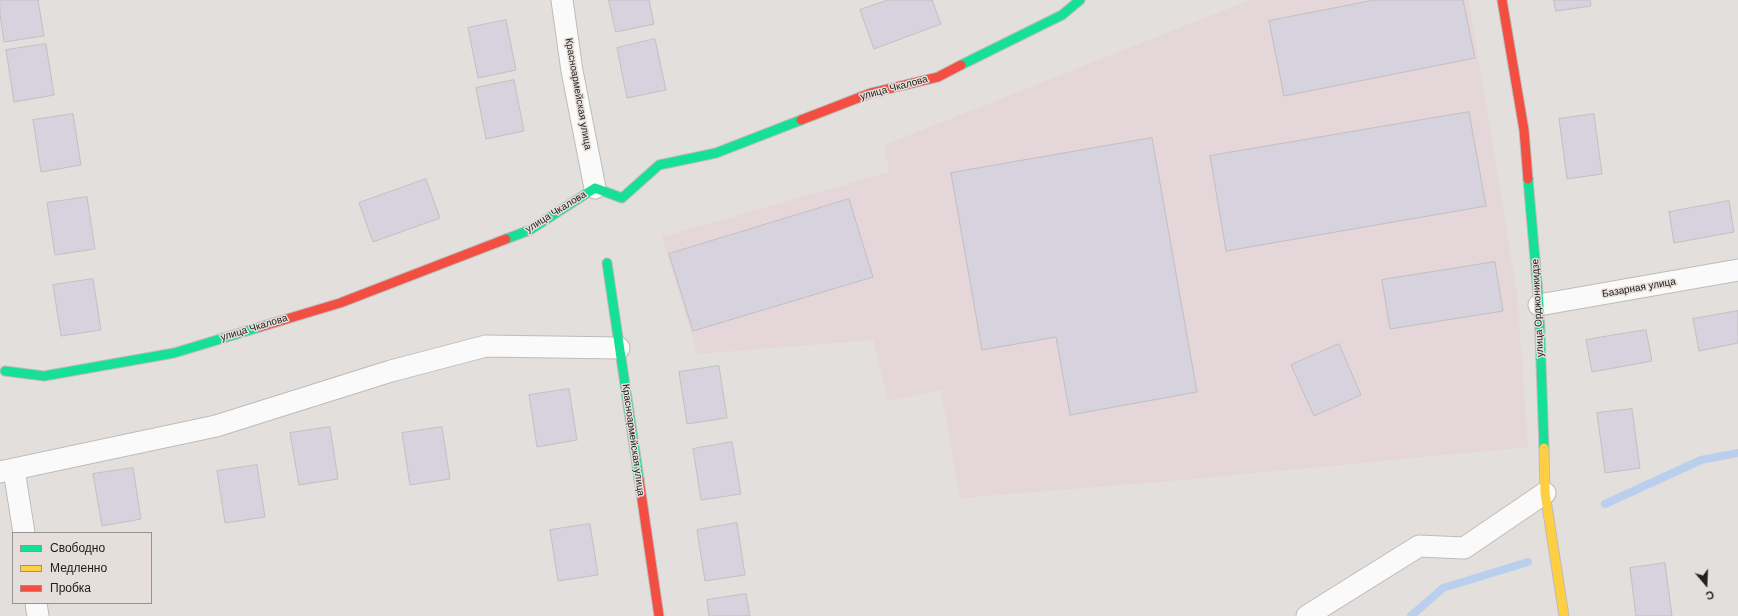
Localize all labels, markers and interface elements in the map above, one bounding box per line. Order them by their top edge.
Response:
street label: Красноармейская улица [562,37,594,151]
street label: улица Чкалова [859,73,929,103]
street label: улица Чкалова [523,189,589,235]
street label: улица Орджоникидзе [1529,259,1547,357]
street label: Базарная улица [1601,276,1677,300]
street label: улица Чкалова [219,312,289,344]
street label: Красноармейская улица [619,383,647,497]
legend [12,532,152,604]
text: Свободно [50,541,105,555]
text: Медленно [50,561,107,575]
north arrow [1686,564,1726,604]
text: Пробка [50,581,91,595]
text: С [1704,588,1716,602]

